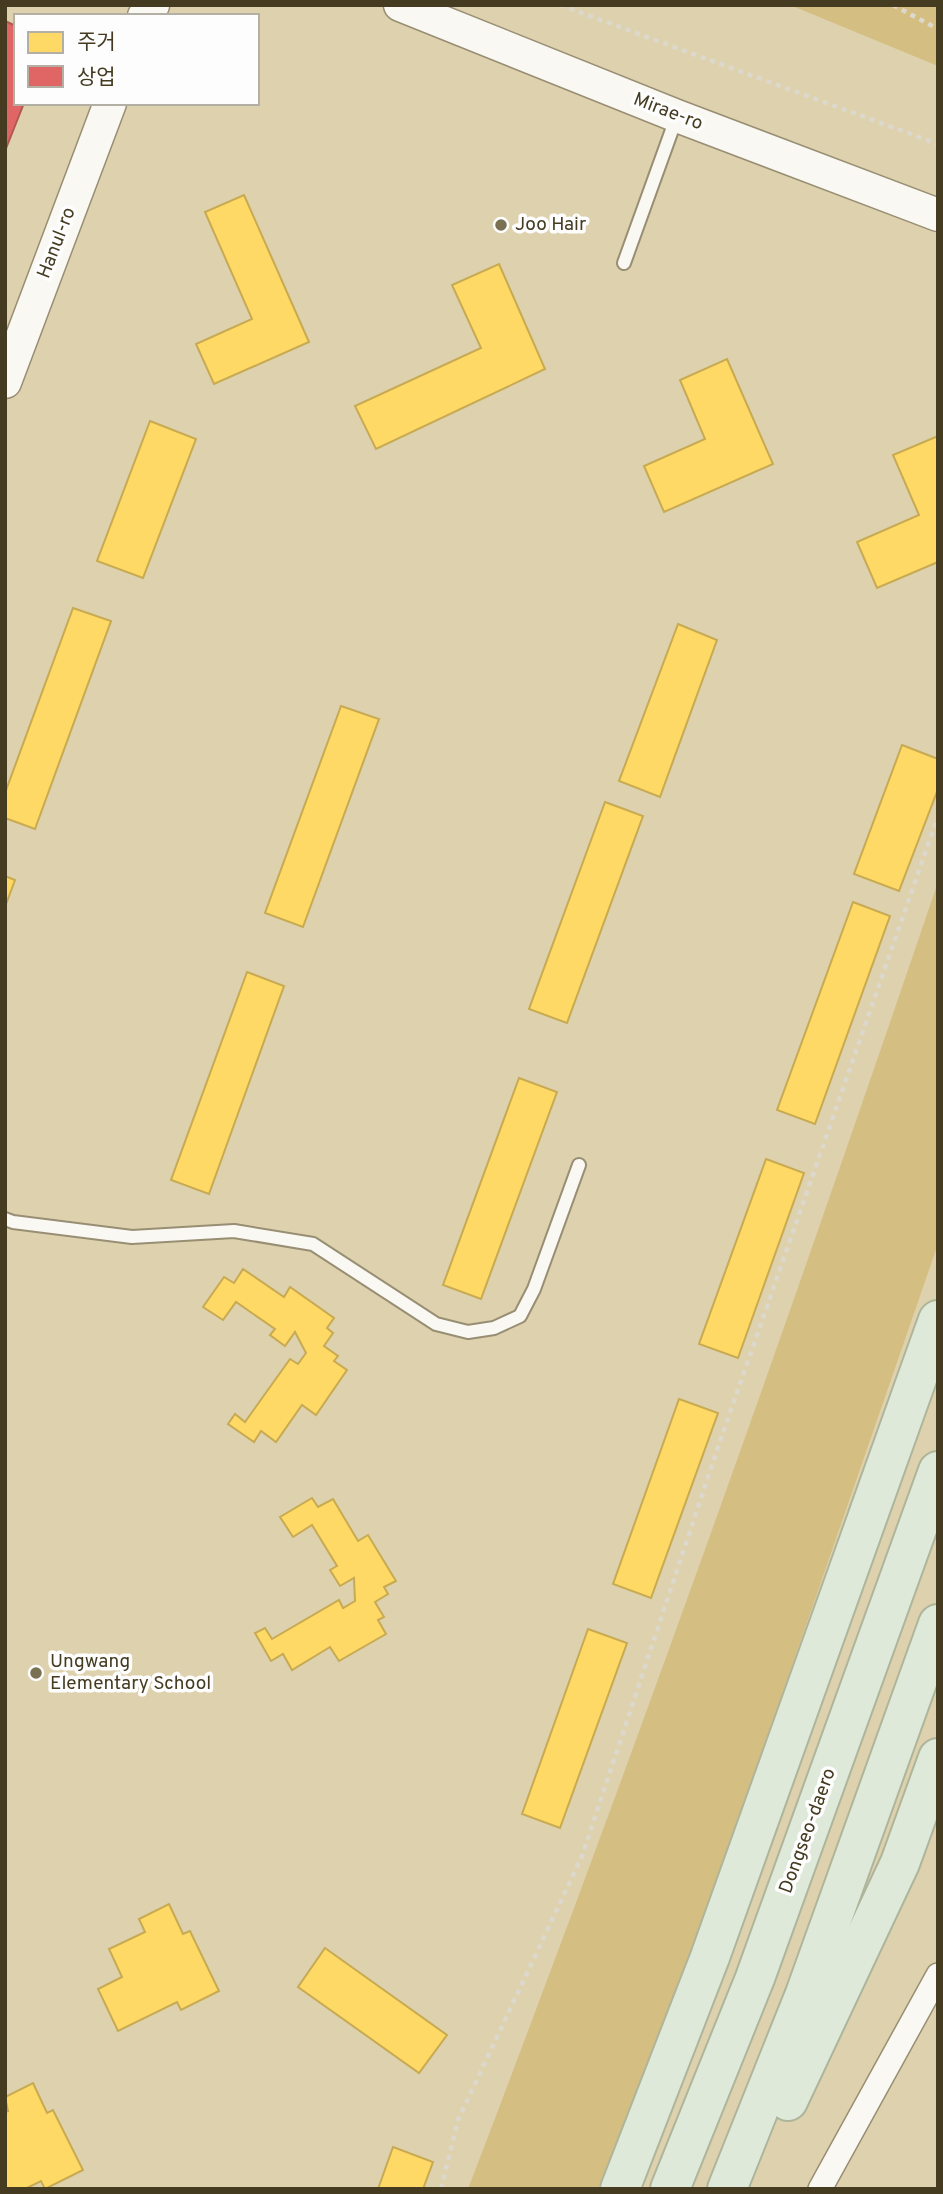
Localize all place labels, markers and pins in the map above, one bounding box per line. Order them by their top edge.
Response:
place label: Joo Hair [515,213,587,237]
marker: Joo Hair [493,217,509,233]
place label: Ungwang Elementary School [50,1650,211,1696]
marker: Ungwang Elementary School [28,1665,44,1681]

